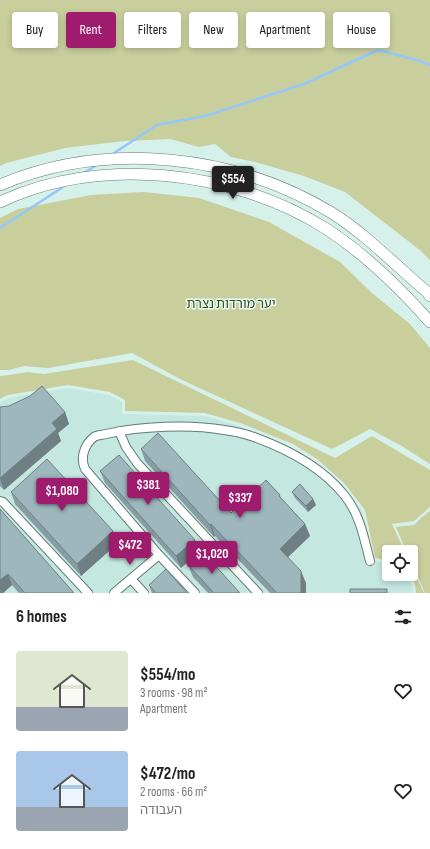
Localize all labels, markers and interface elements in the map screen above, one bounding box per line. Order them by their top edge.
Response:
chip: Buy [12,12,58,48]
chip: Rent [66,12,116,48]
chip: Filters [124,12,181,48]
chip: New [189,12,238,48]
chip: Apartment [246,12,325,48]
chip: House [333,12,390,48]
pin: $554 [209,166,257,200]
text: $554 [221,171,245,187]
park label: יער מורדות נצרת [186,296,276,312]
pin: $381 [124,472,172,506]
text: $381 [136,477,160,493]
pin: $1,080 [29,478,95,512]
text: $1,080 [45,483,79,499]
pin: $337 [216,485,264,519]
text: $337 [228,490,252,506]
pin: $472 [106,532,154,566]
text: $472 [118,537,142,553]
pin: $1,020 [179,541,245,575]
map controls [382,545,418,581]
button: locate [382,545,418,581]
text: $1,020 [195,546,229,562]
icon: filters [392,606,414,628]
text: 6 homes [16,607,67,627]
text: $554/mo [140,665,195,685]
icon: home [48,667,96,715]
icon: heart [392,680,414,702]
text: 3 rooms · 98 m² [140,685,207,701]
text: Apartment [140,701,187,717]
text: $472/mo [140,764,195,784]
icon: home [48,767,96,815]
icon: heart [392,780,414,802]
text: 2 rooms · 66 m² [140,784,207,800]
text: העבודה [140,802,182,818]

